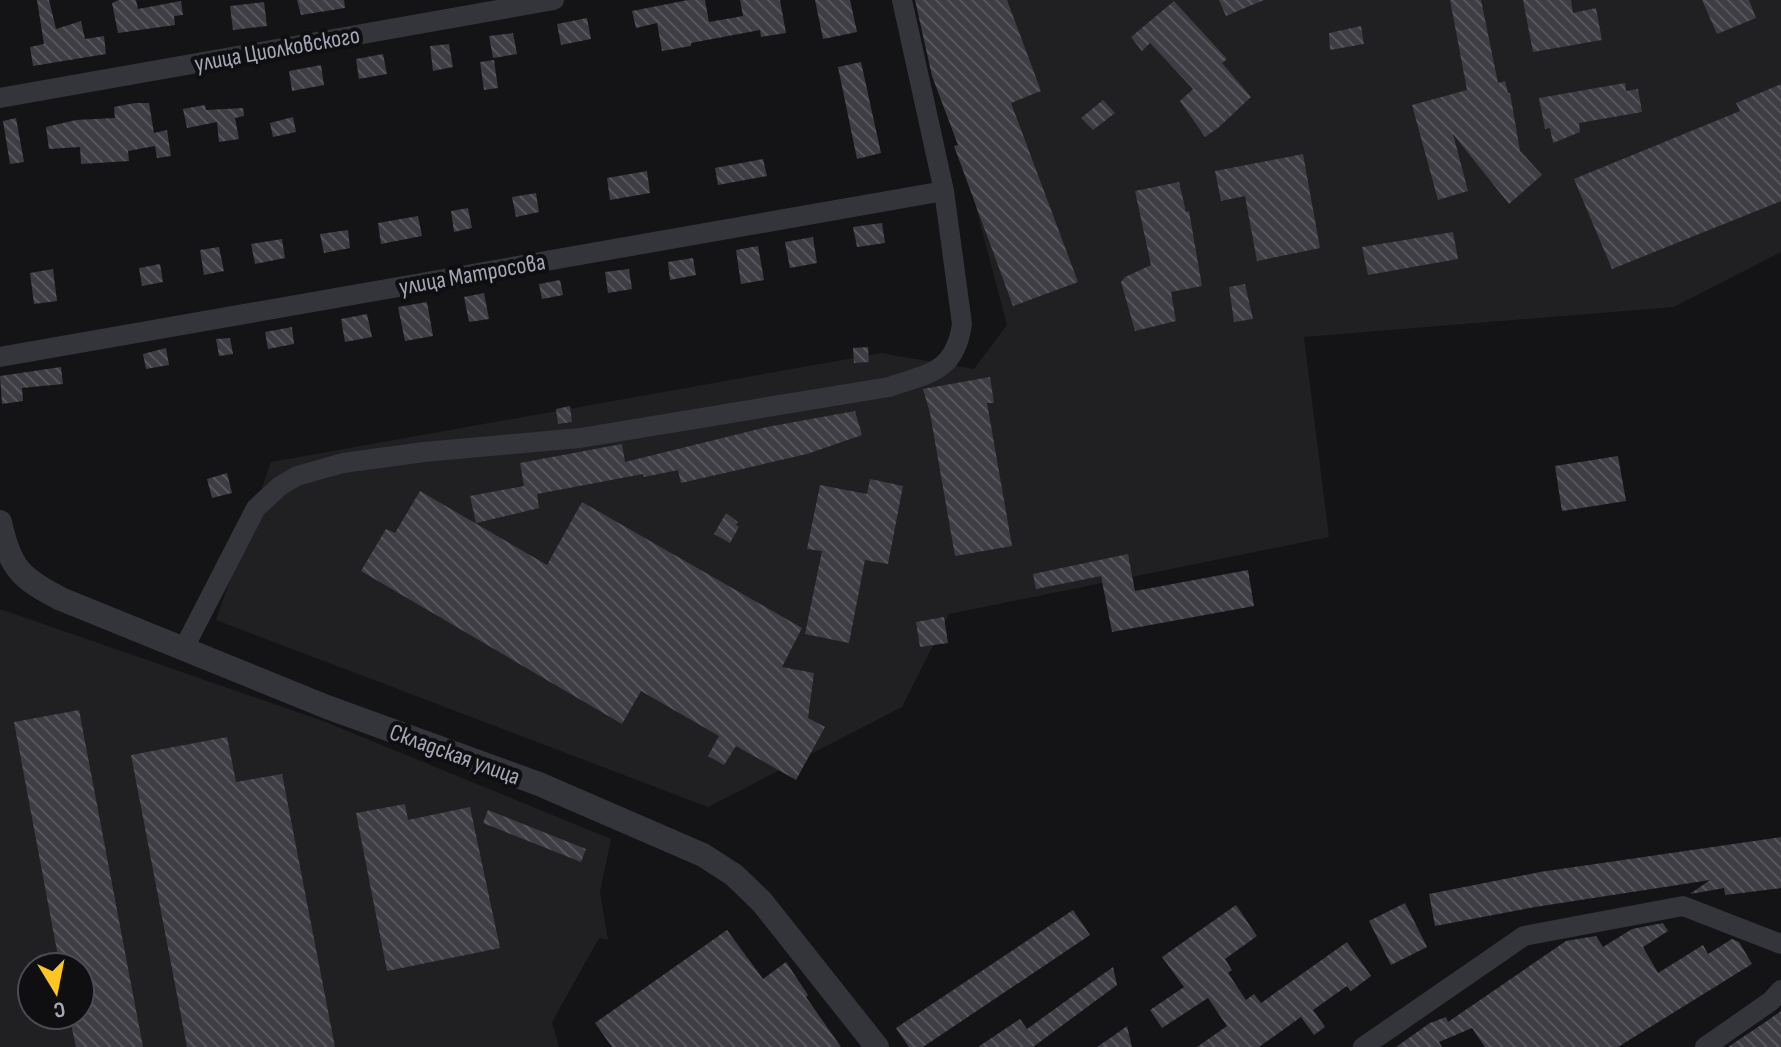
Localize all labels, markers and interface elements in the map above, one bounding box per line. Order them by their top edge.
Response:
street label: улица Циолковского [192,21,362,78]
street label: улица Матросова [397,247,548,302]
street label: Складская улица [386,717,524,791]
north arrow [16,951,96,1031]
text: С [51,995,67,1023]

